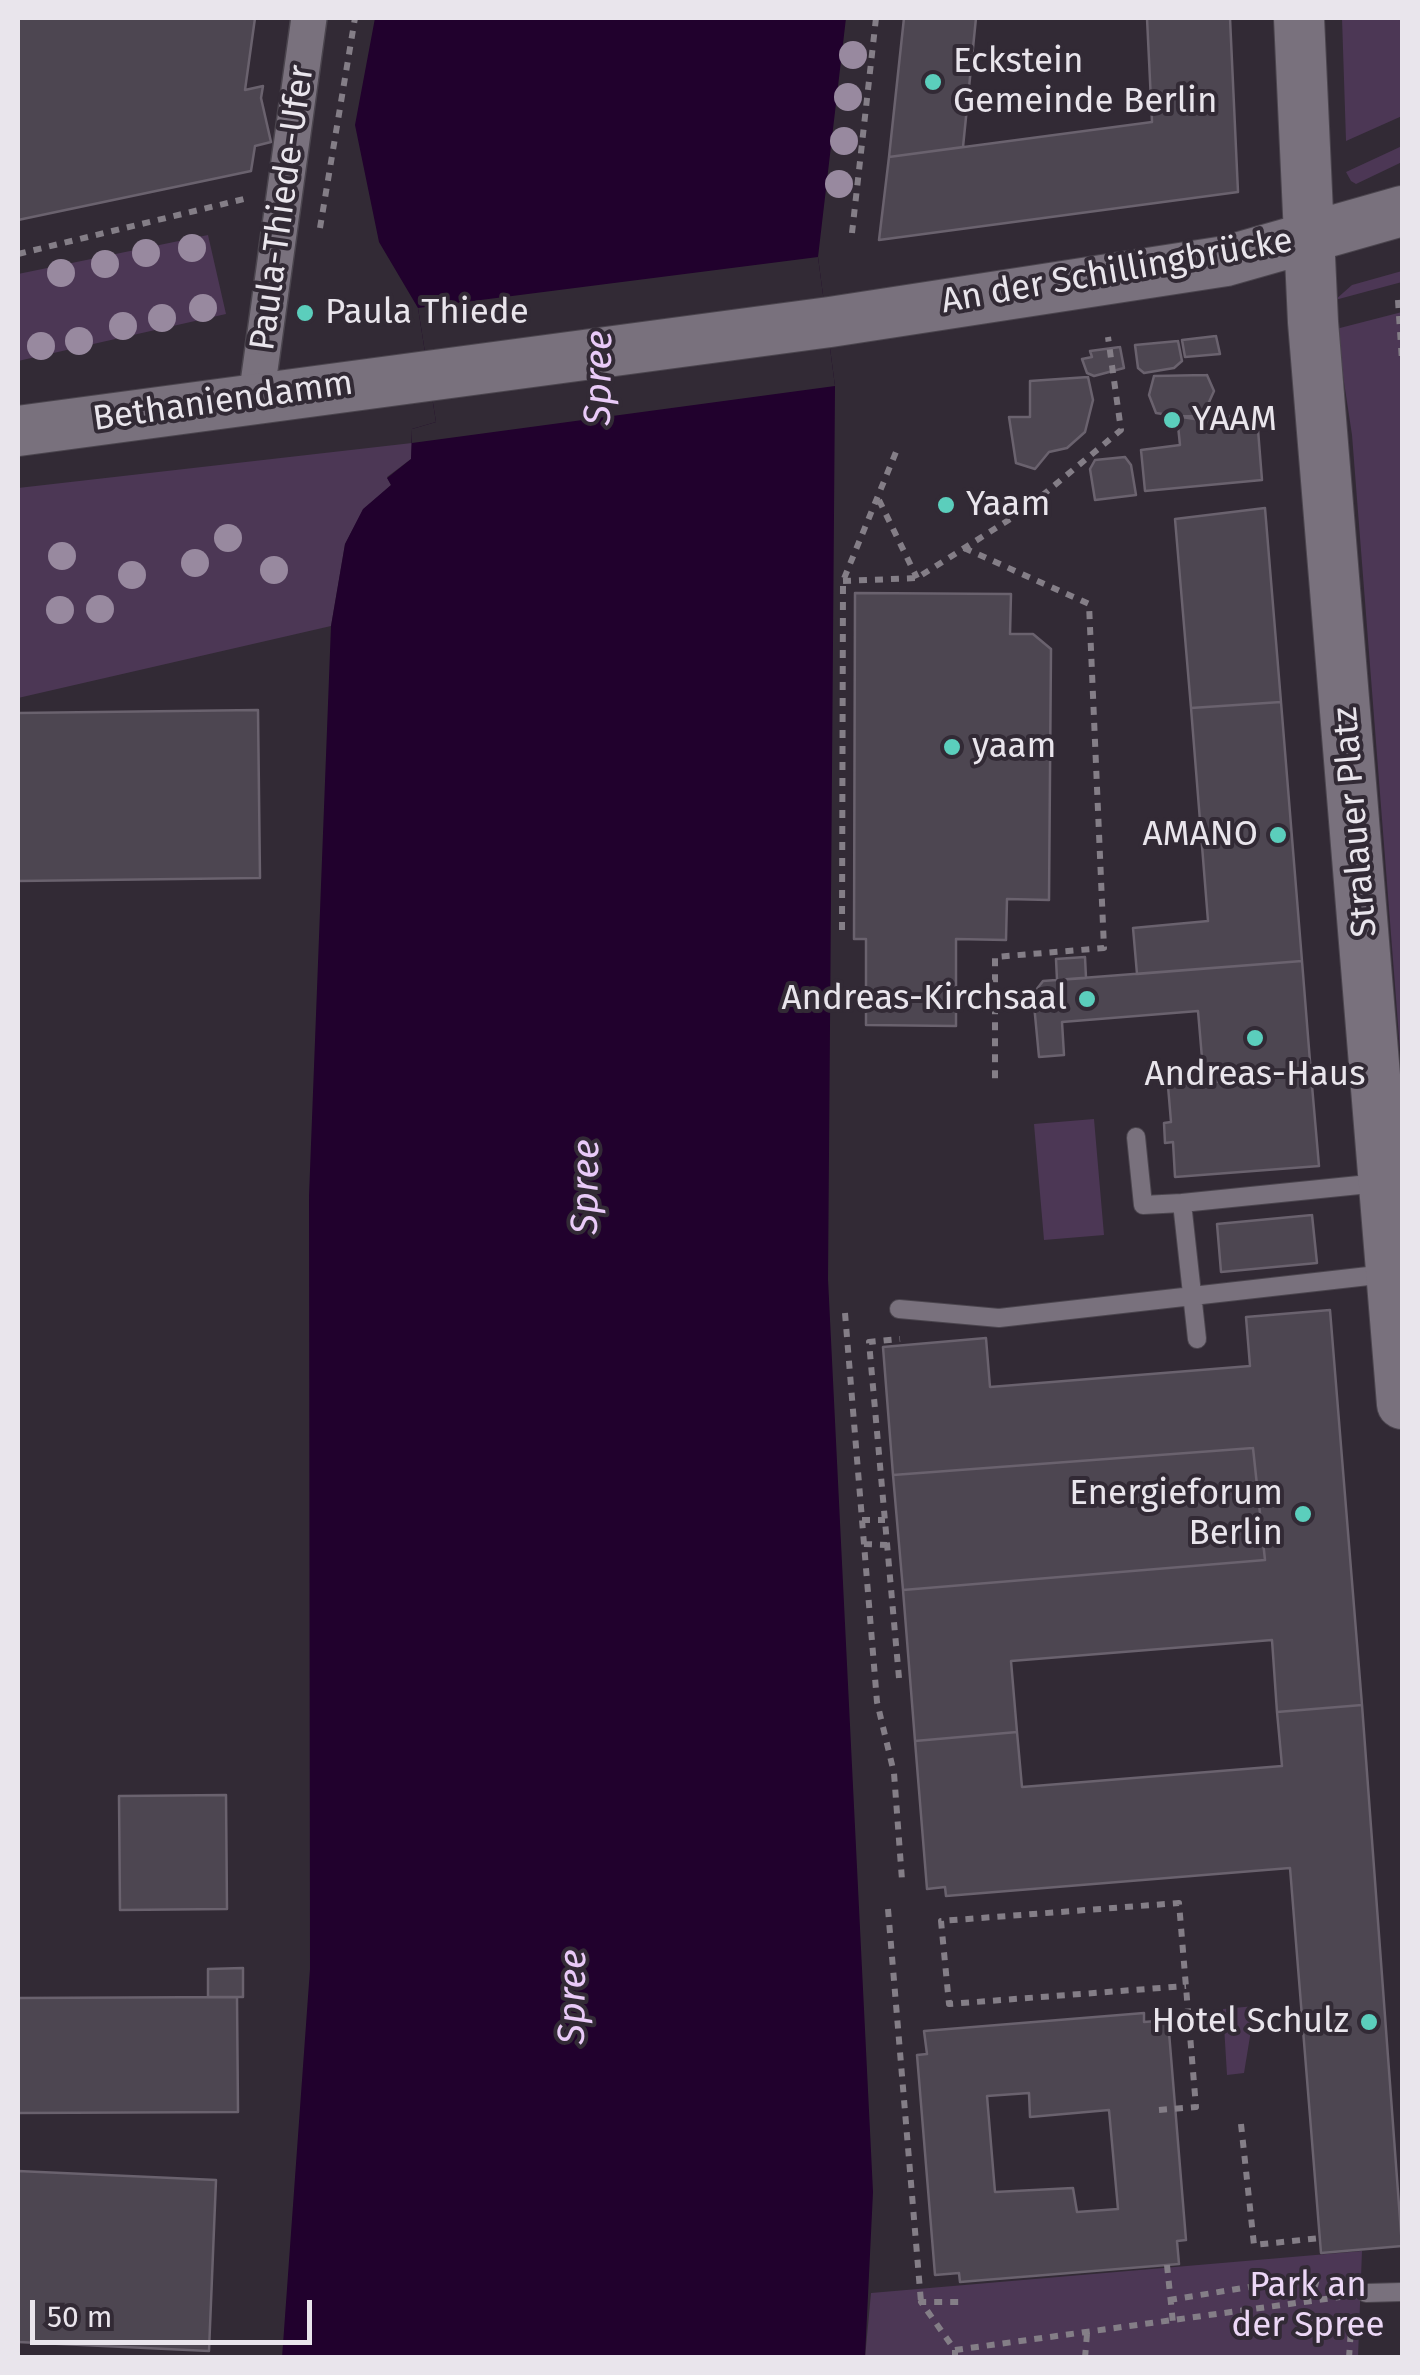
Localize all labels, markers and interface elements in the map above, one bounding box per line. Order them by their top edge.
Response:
place label: Eckstein Gemeinde Berlin [953,41,1217,123]
street label: Paula-Thiede-Ufer [242,63,324,353]
marker: Eckstein Gemeinde Berlin [922,71,944,93]
street label: An der Schillingbrücke [938,220,1296,324]
place label: Paula Thiede [325,292,529,334]
marker: Paula Thiede [294,302,316,324]
water label: Spree [576,330,624,426]
street label: Bethaniendamm [90,363,356,441]
place label: YAAM [1192,399,1277,441]
marker: YAAM [1161,409,1183,431]
place label: Yaam [966,484,1050,526]
marker: Yaam [935,494,957,516]
street label: Stralauer Platz [1325,705,1387,939]
place label: yaam [972,726,1057,768]
marker: yaam [941,736,963,758]
place label: AMANO [1143,814,1258,856]
marker: AMANO [1267,824,1289,846]
place label: Andreas-Kirchsaal [782,978,1067,1020]
marker: Andreas-Kirchsaal [1076,988,1098,1010]
marker: Andreas-Haus [1244,1027,1266,1049]
place label: Andreas-Haus [1144,1054,1366,1096]
water label: Spree [563,1139,611,1235]
place label: Energieforum Berlin [1069,1473,1283,1555]
marker: Energieforum Berlin [1292,1503,1314,1525]
water label: Spree [550,1949,598,2045]
place label: Hotel Schulz [1151,2001,1349,2043]
marker: Hotel Schulz [1358,2011,1380,2033]
park label: Park an der Spree [1231,2265,1385,2347]
scale bar [35,2280,318,2342]
text: 50 m [47,2299,112,2335]

